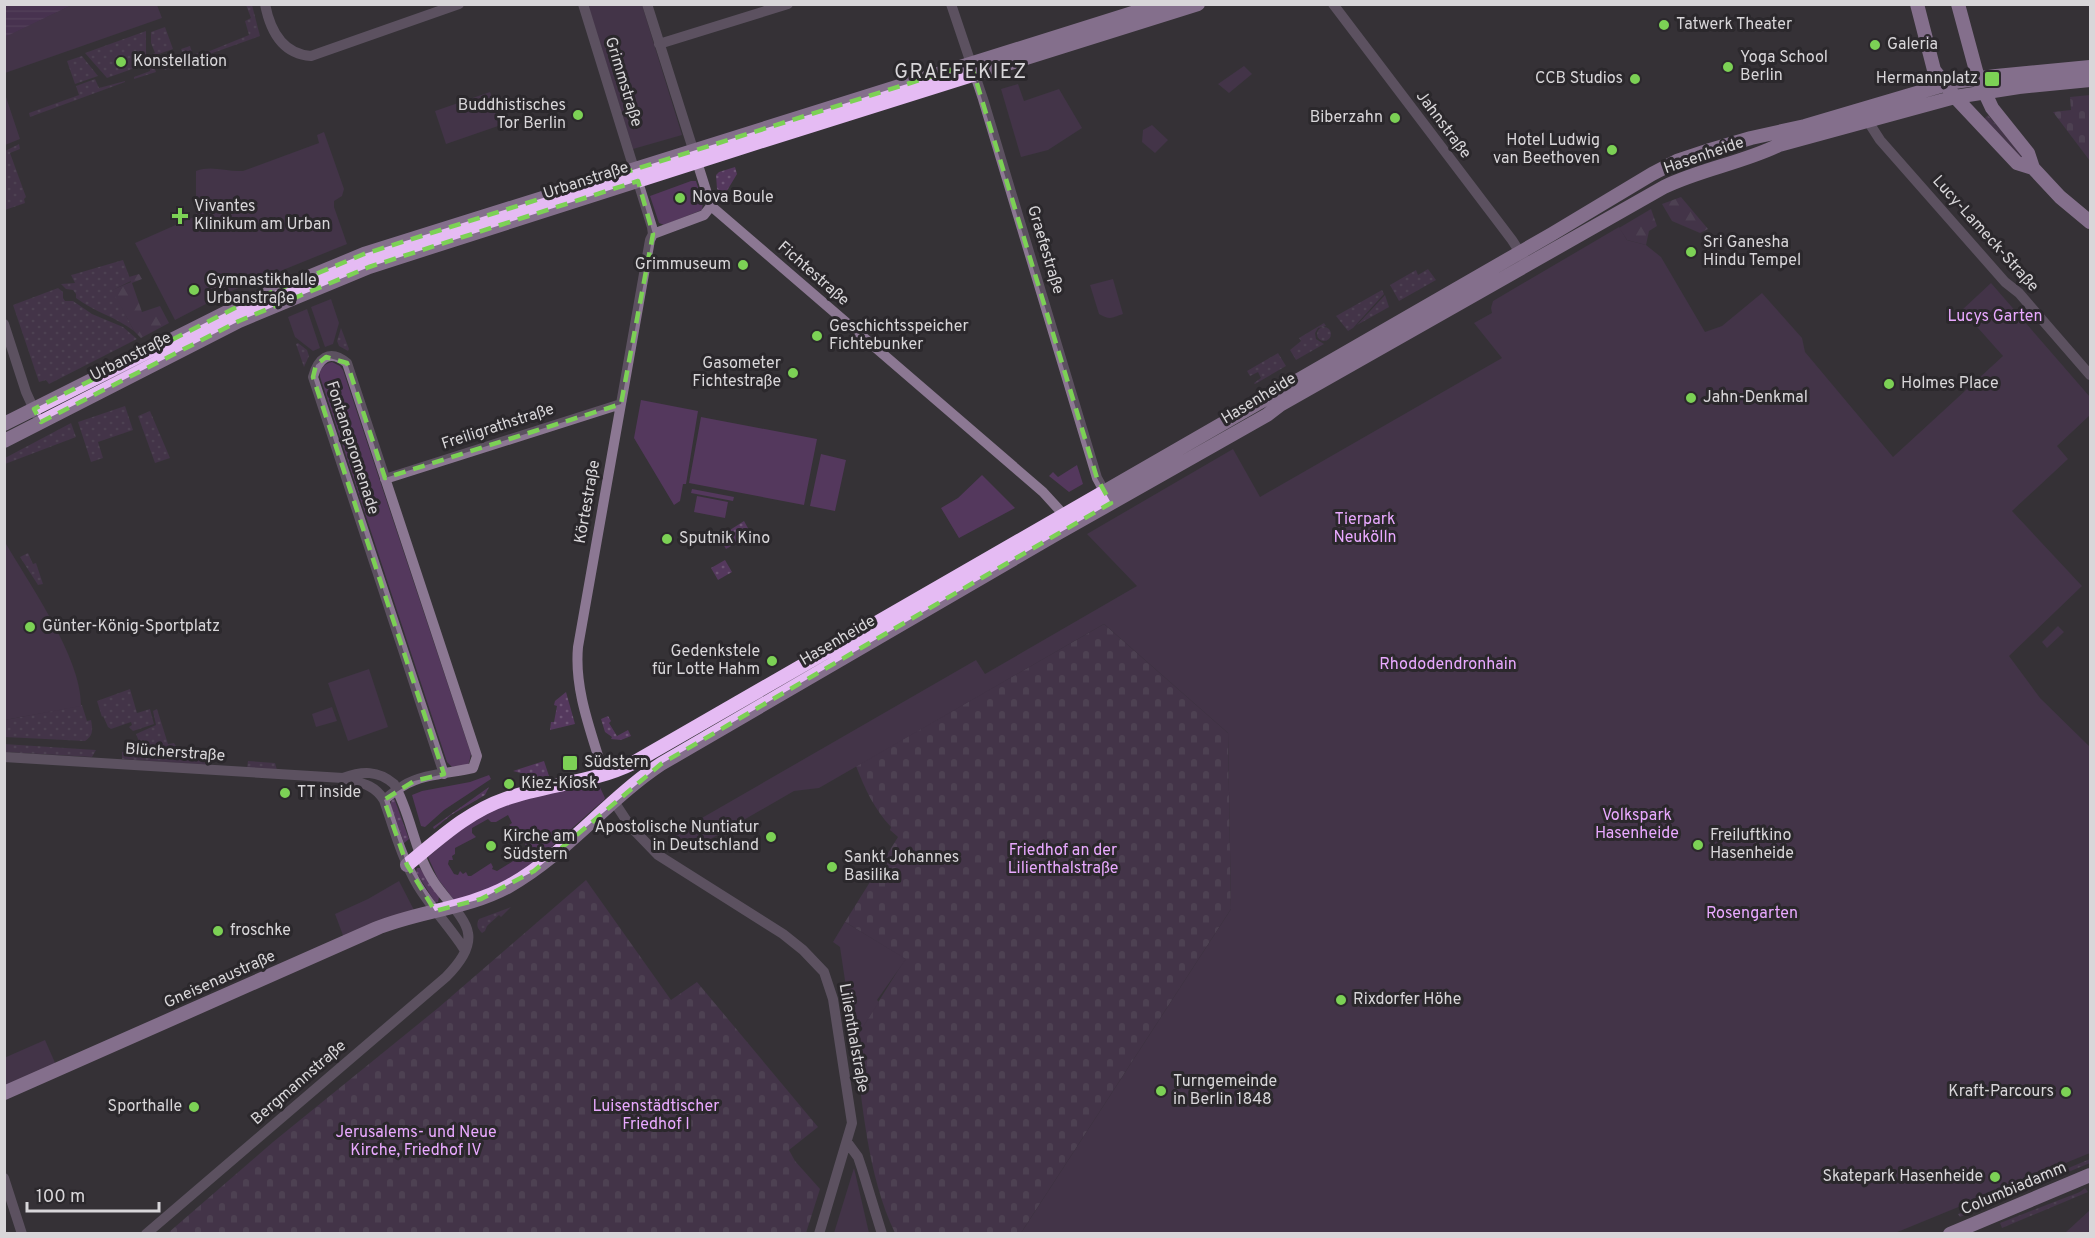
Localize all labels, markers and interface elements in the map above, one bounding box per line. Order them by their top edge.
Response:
place label: Tatwerk Theater [1676,15,1792,35]
marker: Tatwerk Theater [1657,18,1671,32]
street label: Grimmstraße [600,35,646,129]
place label: Galeria [1887,35,1938,55]
marker: Galeria [1868,38,1882,52]
place label: Yoga School Berlin [1740,48,1828,86]
place label: Konstellation [133,52,227,72]
marker: Konstellation [114,55,128,69]
district label: GRAEFEKIEZ [894,60,1028,86]
marker: Yoga School Berlin [1721,60,1735,74]
place label: CCB Studios [1535,69,1623,89]
place label: Hermannplatz [1876,69,1978,89]
marker: Hermannplatz [1983,70,2001,88]
marker: CCB Studios [1628,72,1642,86]
street label: Jahnstraße [1411,87,1475,163]
place label: Buddhistisches Tor Berlin [458,96,566,134]
marker: Buddhistisches Tor Berlin [571,108,585,122]
place label: Biberzahn [1310,108,1383,128]
marker: Biberzahn [1388,111,1402,125]
place label: Hotel Ludwig van Beethoven [1493,131,1600,169]
street label: Hasenheide [1661,133,1747,179]
marker: Hotel Ludwig van Beethoven [1605,143,1619,157]
street label: Urbanstraße [541,158,631,204]
street label: Lucy-Lameck-Straße [1927,172,2043,296]
place label: Nova Boule [692,188,774,208]
marker: Nova Boule [673,191,687,205]
place label: Vivantes Klinikum am Urban [194,197,331,235]
street label: Graefestraße [1022,203,1068,297]
marker: Vivantes Klinikum am Urban [171,207,189,225]
place label: Sri Ganesha Hindu Tempel [1703,233,1801,271]
street label: Fichtestraße [773,237,853,311]
marker: Sri Ganesha Hindu Tempel [1684,245,1698,259]
place label: Grimmuseum [635,255,731,275]
marker: Grimmuseum [736,258,750,272]
place label: Gymnastikhalle Urbanstraße [206,271,317,309]
marker: Gymnastikhalle Urbanstraße [187,283,201,297]
park label: Lucys Garten [1947,307,2043,327]
place label: Geschichtsspeicher Fichtebunker [829,317,969,355]
street label: Urbanstraße [87,328,175,386]
marker: Geschichtsspeicher Fichtebunker [810,329,824,343]
place label: Gasometer Fichtestraße [692,354,781,392]
marker: Gasometer Fichtestraße [786,366,800,380]
street label: Hasenheide [1218,369,1300,429]
place label: Holmes Place [1901,374,1999,394]
marker: Holmes Place [1882,377,1896,391]
street label: Fontanepromenade [321,379,383,517]
place label: Jahn-Denkmal [1703,388,1808,408]
marker: Jahn-Denkmal [1684,391,1698,405]
street label: Freiligrathstraße [439,399,557,455]
street label: Körtestraße [571,459,605,545]
park label: Tierpark Neukölln [1333,510,1397,548]
place label: Sputnik Kino [679,529,770,549]
marker: Sputnik Kino [660,532,674,546]
street label: Hasenheide [797,611,879,671]
place label: Günter-König-Sportplatz [42,617,220,637]
marker: Günter-König-Sportplatz [23,620,37,634]
place label: Gedenkstele für Lotte Hahm [652,642,760,680]
marker: Gedenkstele für Lotte Hahm [765,654,779,668]
park label: Rhododendronhain [1379,655,1517,675]
street label: Blücherstraße [124,740,226,766]
place label: Südstern [584,753,649,773]
marker: Südstern [561,754,579,772]
place label: Kiez-Kiosk [521,774,598,794]
marker: Kiez-Kiosk [502,777,516,791]
place label: TT inside [297,783,361,803]
marker: TT inside [278,786,292,800]
park label: Volkspark Hasenheide [1595,806,1679,844]
place label: Apostolische Nuntiatur in Deutschland [595,818,759,856]
place label: Freiluftkino Hasenheide [1710,826,1794,864]
place label: Kirche am Südstern [503,827,575,865]
marker: Apostolische Nuntiatur in Deutschland [764,830,778,844]
marker: Freiluftkino Hasenheide [1691,838,1705,852]
marker: Kirche am Südstern [484,839,498,853]
park label: Friedhof an der Lilienthalstraße [1008,841,1118,879]
place label: Sankt Johannes Basilika [844,848,959,886]
marker: Sankt Johannes Basilika [825,860,839,874]
park label: Rosengarten [1706,904,1798,924]
place label: froschke [230,921,291,941]
marker: froschke [211,924,225,938]
street label: Gneisenaustraße [161,946,279,1014]
street label: Lilienthalstraße [834,982,872,1094]
place label: Rixdorfer Höhe [1353,990,1461,1010]
marker: Rixdorfer Höhe [1334,993,1348,1007]
street label: Bergmannstraße [247,1036,351,1130]
place label: Turngemeinde in Berlin 1848 [1173,1072,1277,1110]
place label: Kraft-Parcours [1948,1082,2054,1102]
marker: Turngemeinde in Berlin 1848 [1154,1084,1168,1098]
marker: Kraft-Parcours [2059,1085,2073,1099]
place label: Sporthalle [108,1097,182,1117]
park label: Luisenstädtischer Friedhof I [592,1097,720,1135]
marker: Sporthalle [187,1100,201,1114]
park label: Jerusalems- und Neue Kirche, Friedhof IV [335,1123,497,1161]
street label: Columbiadamm [1958,1158,2070,1220]
place label: Skatepark Hasenheide [1822,1167,1983,1187]
marker: Skatepark Hasenheide [1988,1170,2002,1184]
scale bar [27,1175,159,1213]
text: 100 m [36,1186,85,1209]

